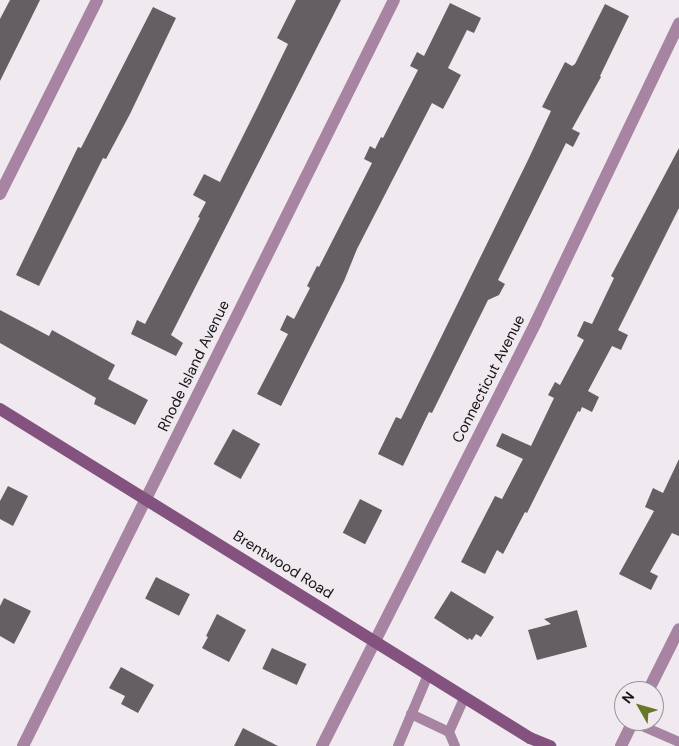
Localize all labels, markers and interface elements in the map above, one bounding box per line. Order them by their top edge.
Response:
street label: Rhode Island Avenue [154,297,234,435]
street label: Connecticut Avenue [449,312,529,446]
street label: Brentwood Road [230,527,336,603]
north arrow [614,681,664,731]
text: N [618,688,638,707]

